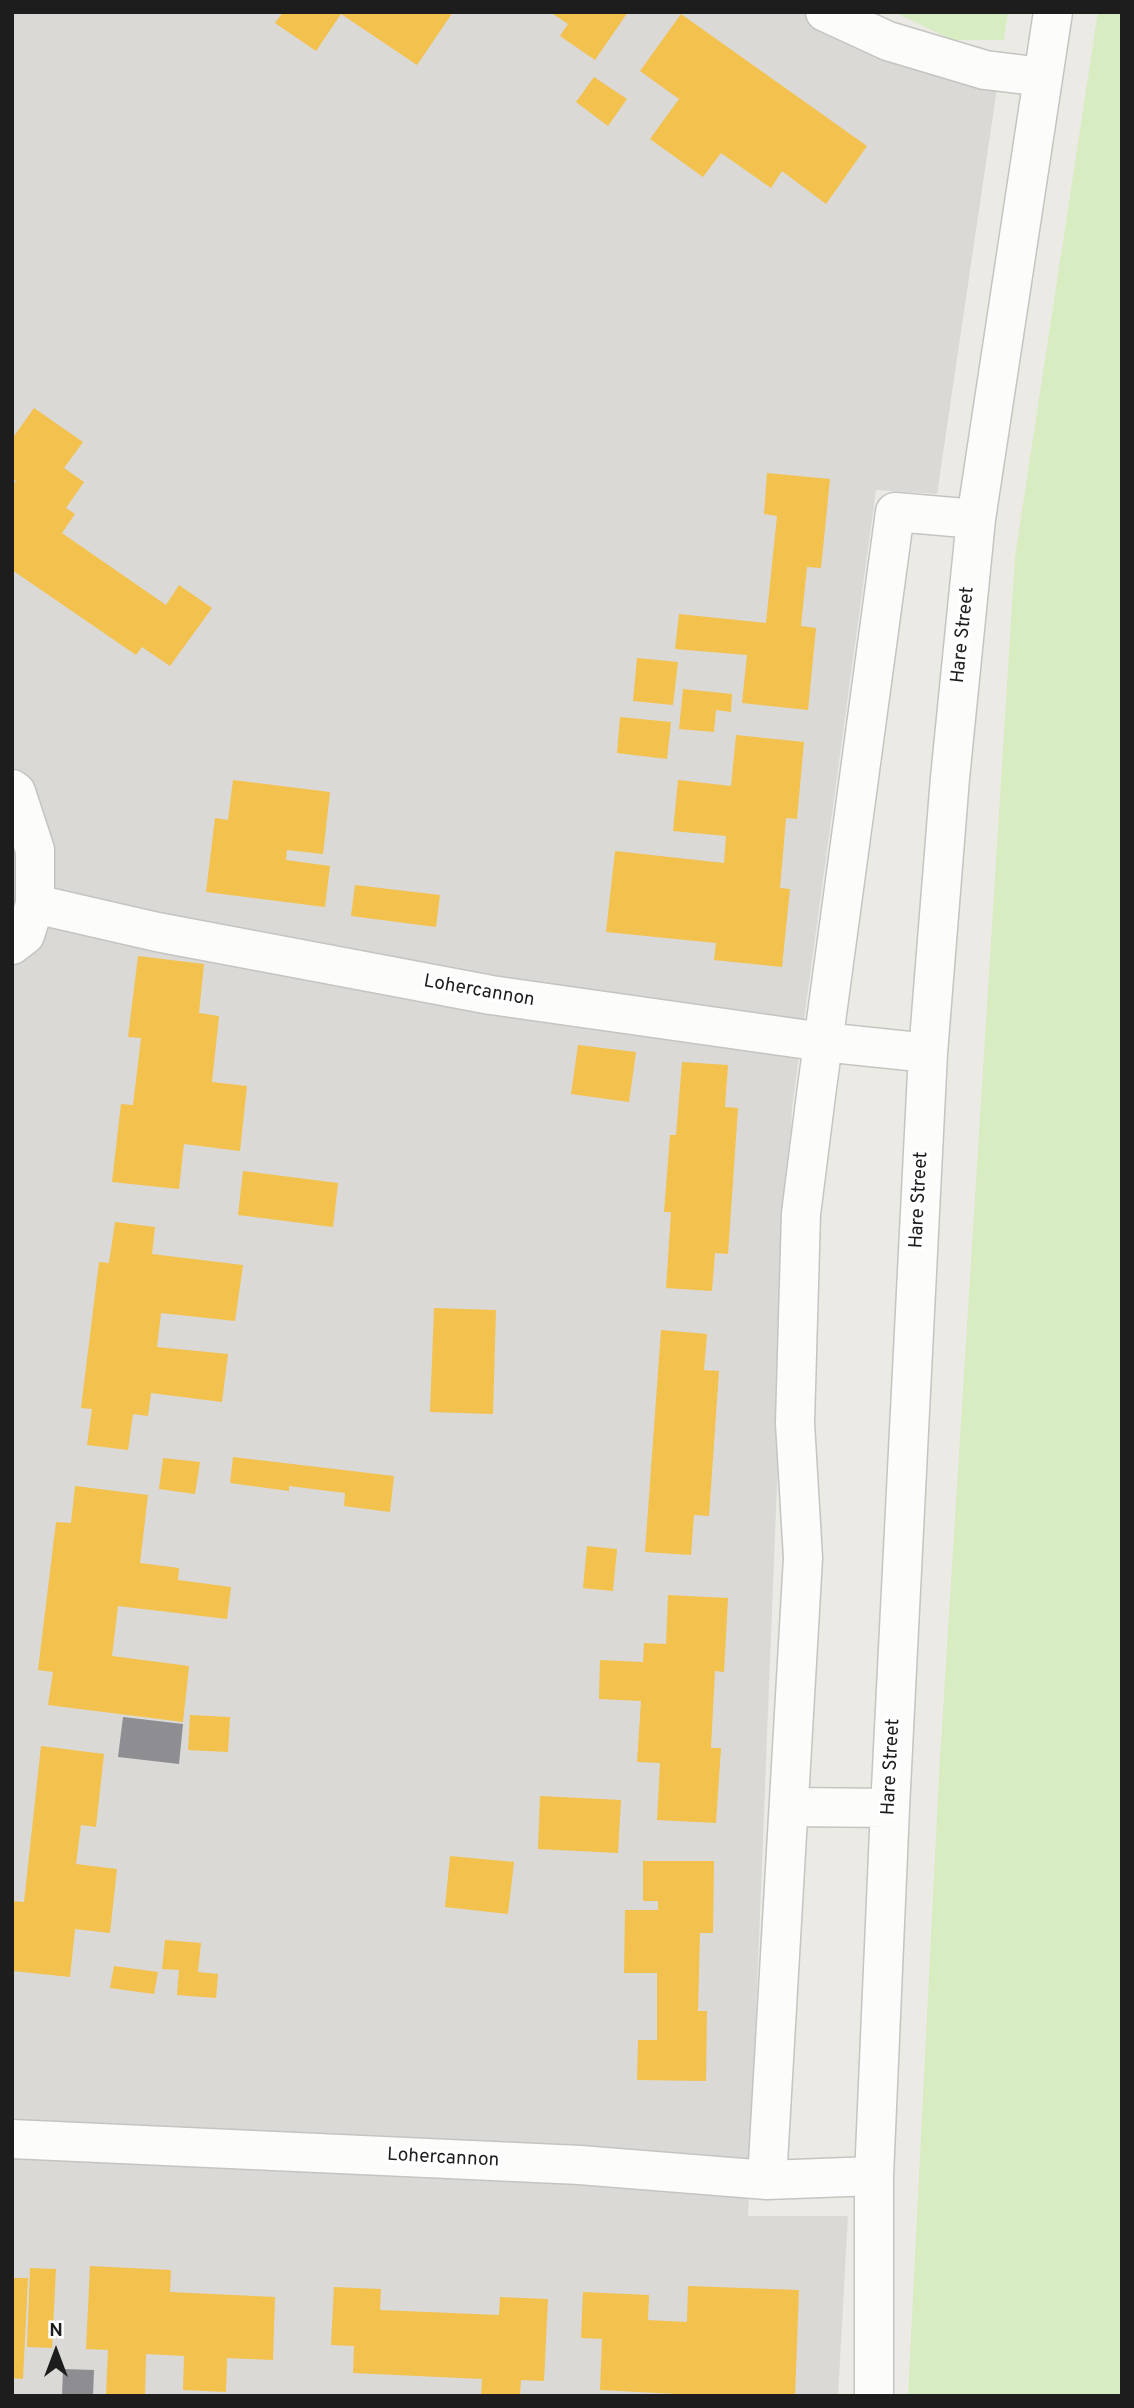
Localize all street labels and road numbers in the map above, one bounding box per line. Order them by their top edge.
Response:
street label: Hare Street [948,586,980,684]
street label: Lohercannon [422,971,536,1013]
street label: Hare Street [906,1151,934,1249]
street label: Hare Street [878,1718,906,1816]
street label: Lohercannon [386,2145,500,2173]

